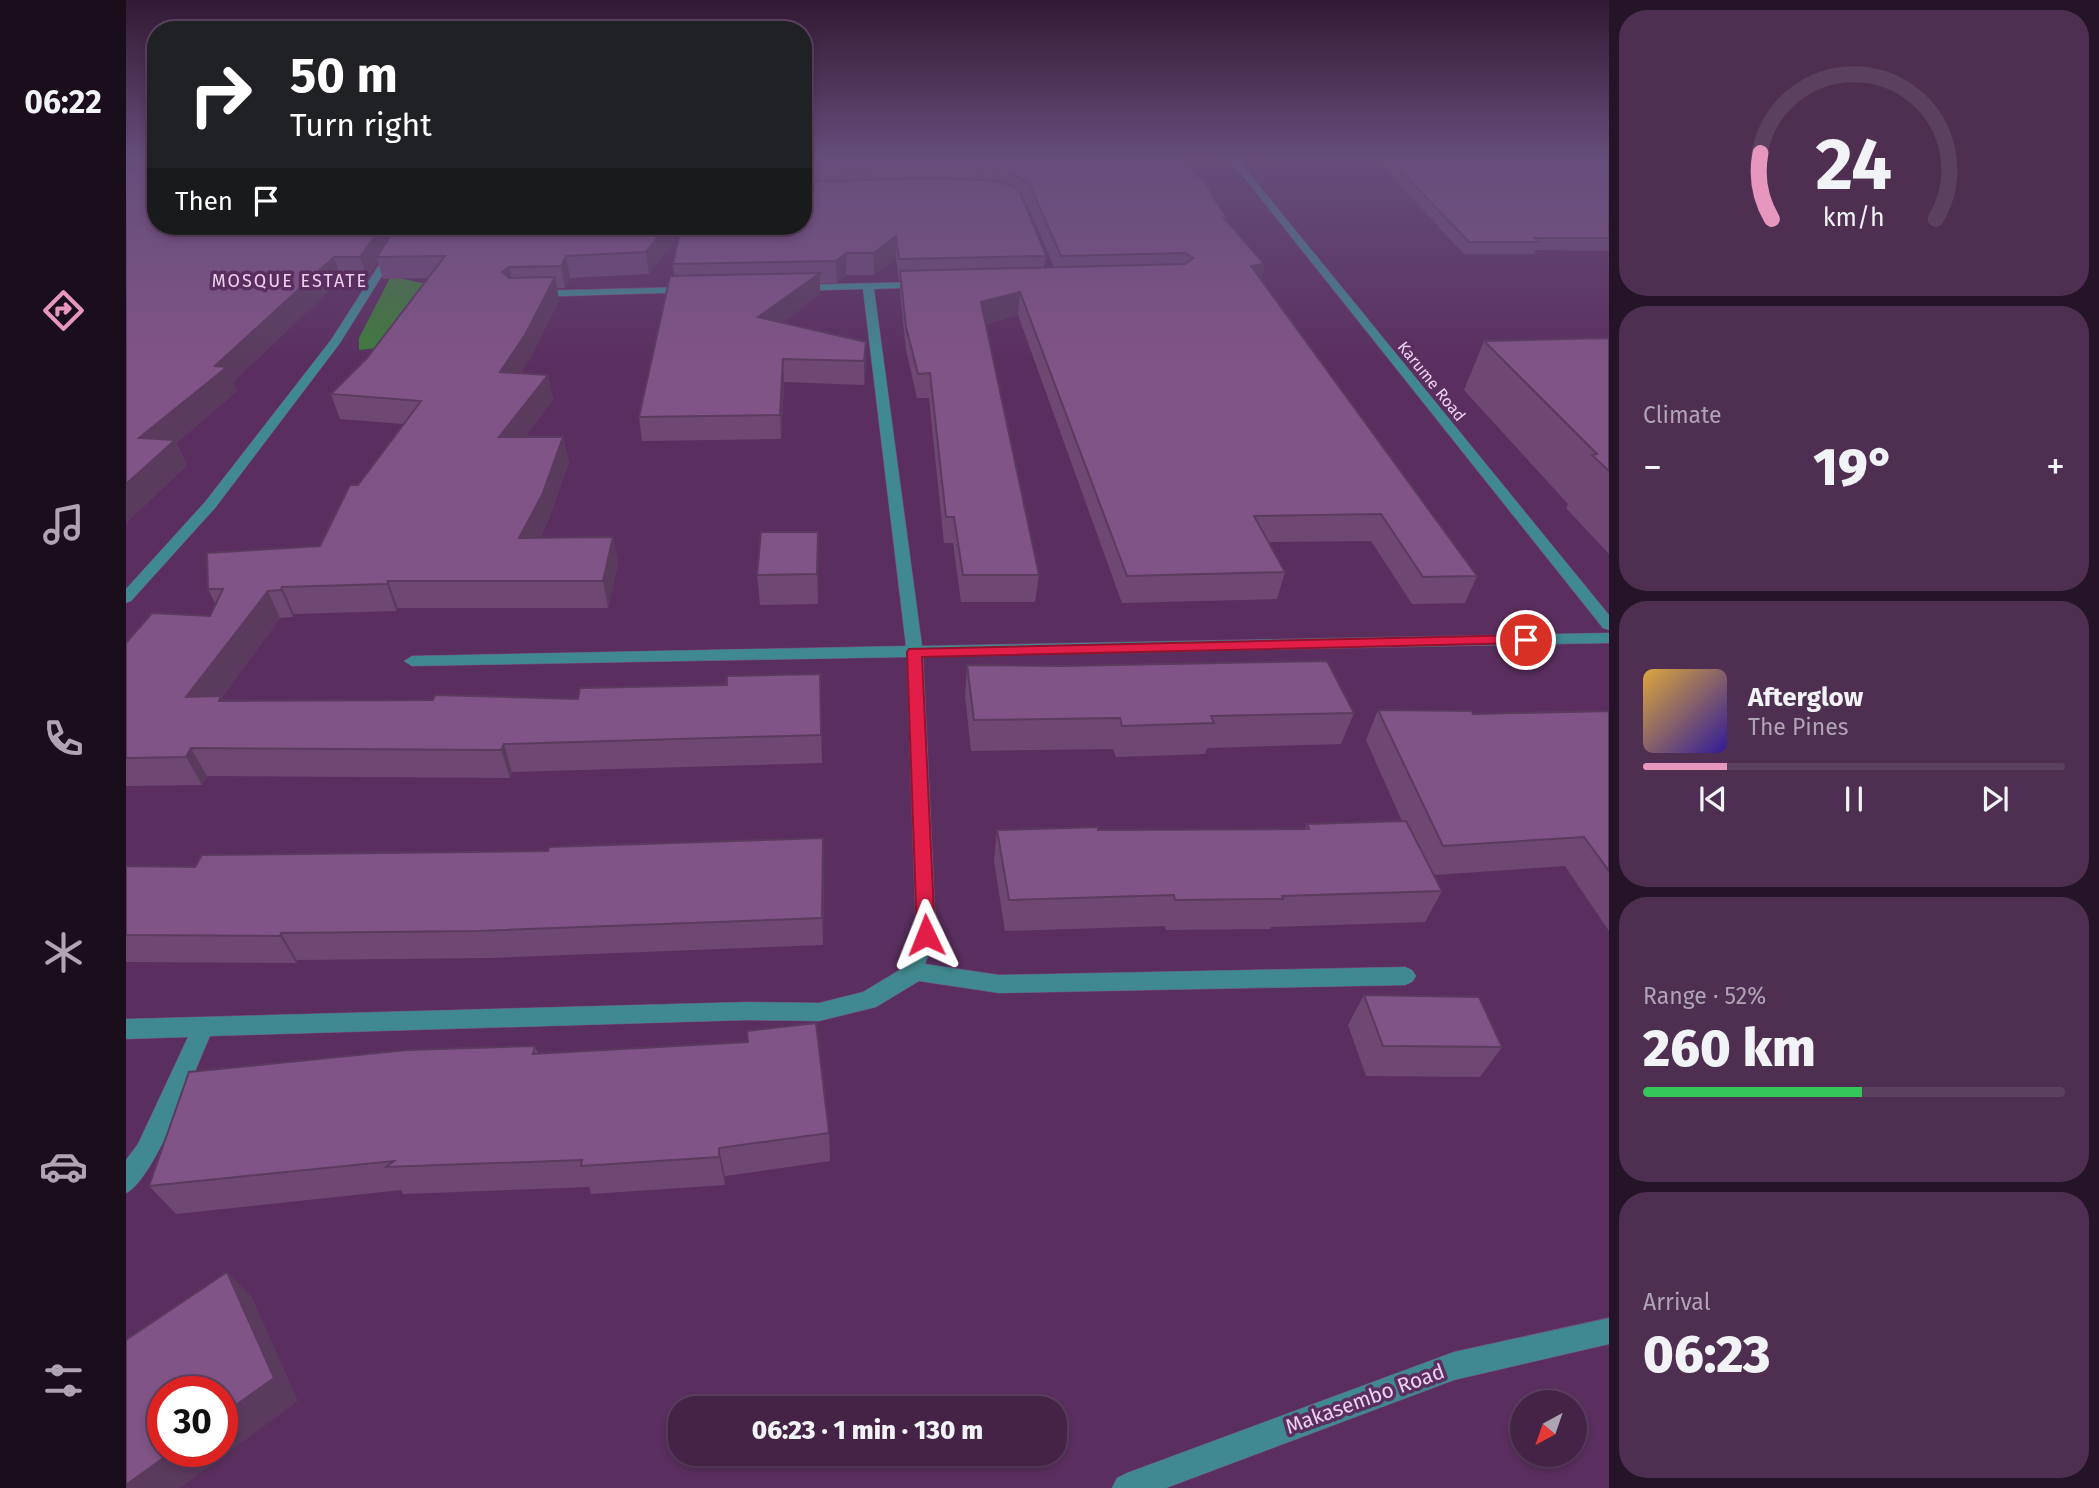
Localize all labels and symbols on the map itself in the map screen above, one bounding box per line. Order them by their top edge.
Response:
district label: MOSQUE ESTATE [212,270,368,292]
street label: Karume Road [1394,338,1470,425]
pin [1496,610,1556,670]
position arrow [889,898,963,972]
street label: Makasembo Road [1282,1358,1448,1440]
speed limit sign: 30 [147,1376,238,1467]
north arrow [1510,1390,1587,1466]

